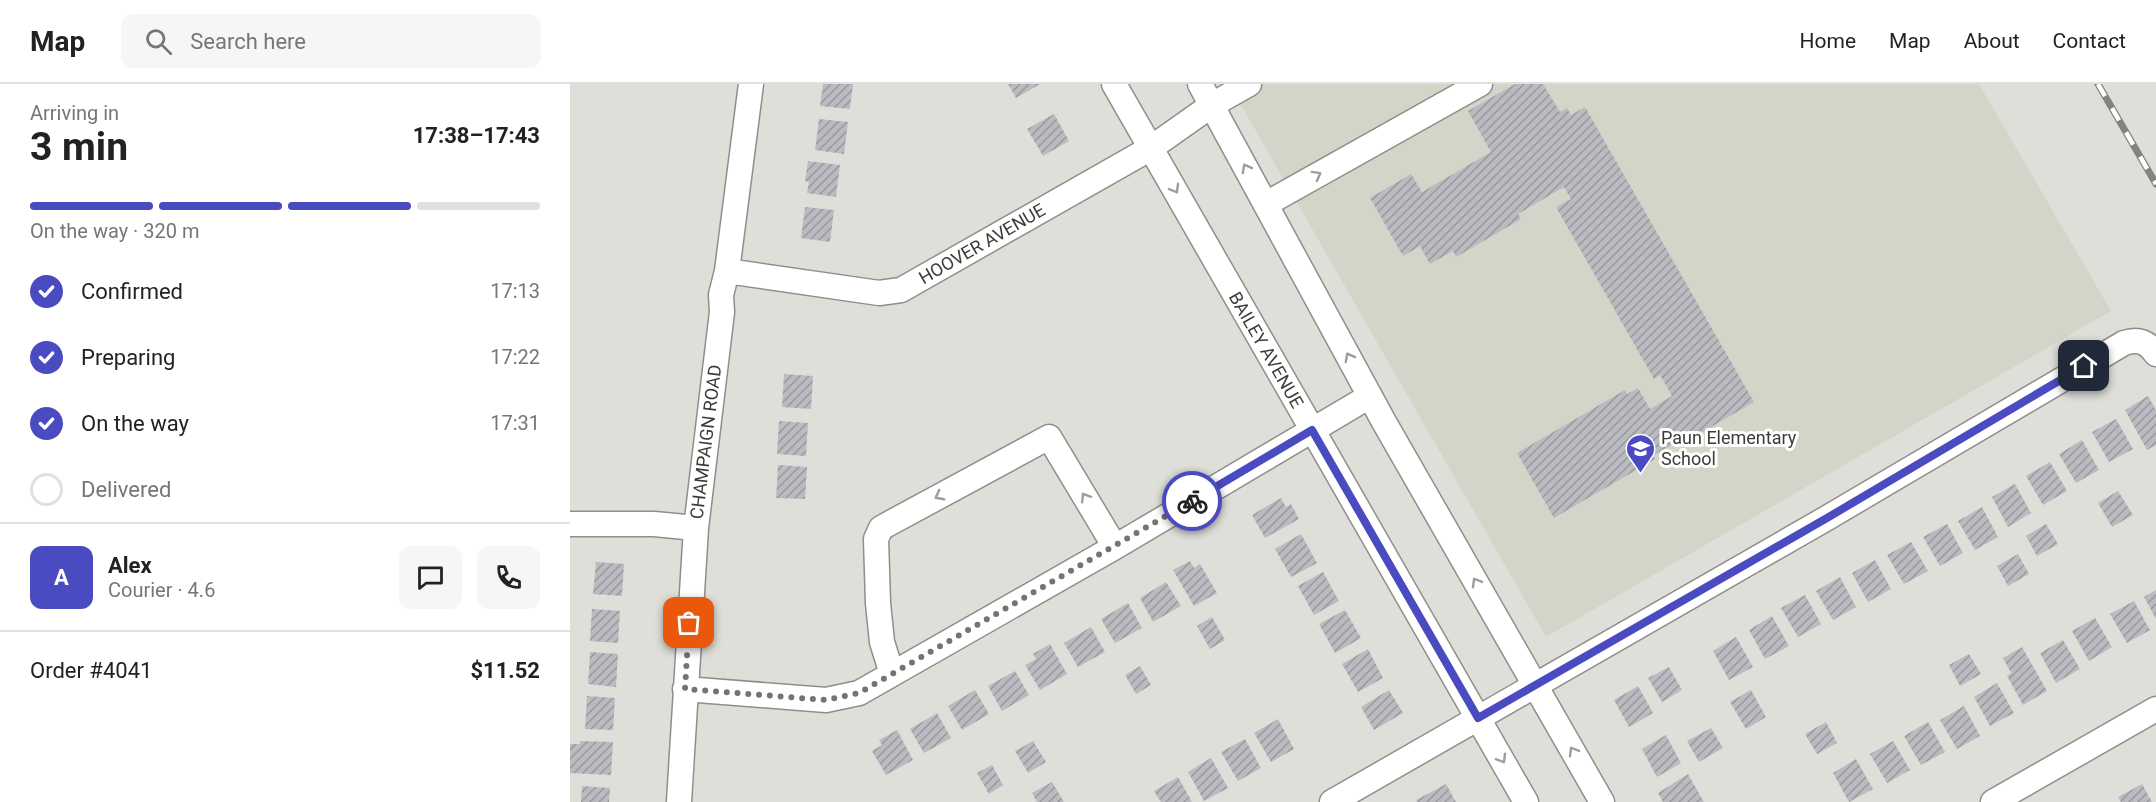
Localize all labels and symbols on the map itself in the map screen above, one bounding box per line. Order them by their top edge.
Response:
one-way arrow [1242,163,1253,174]
one-way arrow [1311,171,1321,183]
one-way arrow [1167,183,1179,193]
street label: HOOVER AVENUE [915,199,1049,288]
street label: BAILEY AVENUE [1225,288,1308,411]
pin [2058,340,2109,391]
one-way arrow [1345,353,1356,364]
street label: CHAMPAIGN ROAD [686,364,725,520]
place label: Paun Elementary School [1661,427,1797,469]
school or university icon: Paun Elementary School [1624,432,1656,474]
courier [1162,471,1222,531]
one-way arrow [935,489,945,500]
one-way arrow [1082,492,1093,503]
one-way arrow [1472,578,1483,588]
pin [663,597,714,648]
one-way arrow [1569,747,1580,757]
one-way arrow [1495,753,1506,763]

